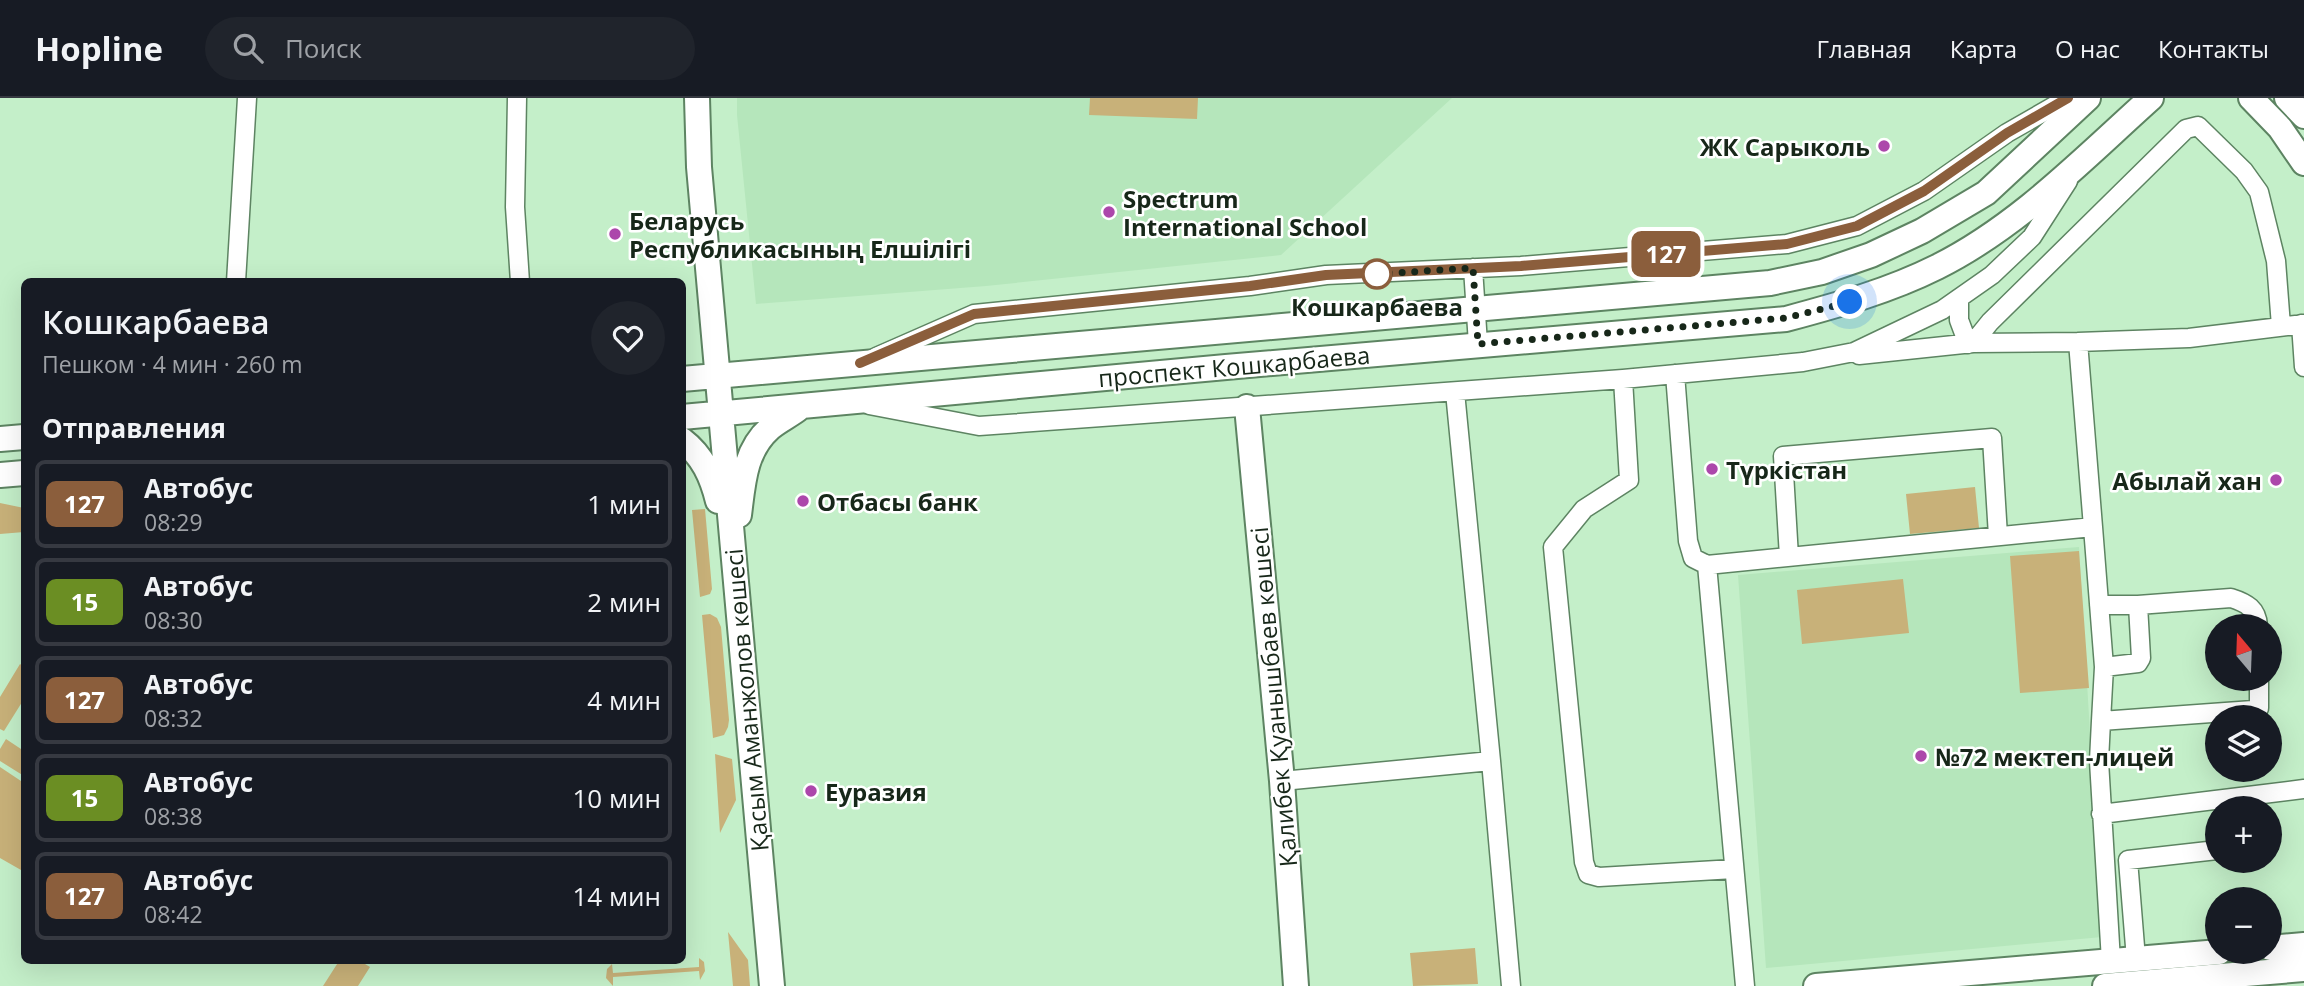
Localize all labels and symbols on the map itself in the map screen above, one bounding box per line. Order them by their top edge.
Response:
place label: ЖК Сарыколь [1700,130,1870,163]
marker: ЖК Сарыколь [1876,138,1892,154]
place label: Spectrum International School [1123,182,1367,243]
place label: Беларусь Республикасының Елшілігі [629,204,971,265]
marker: Spectrum International School [1101,204,1117,220]
marker: Беларусь Республикасының Елшілігі [607,226,623,242]
line badge: 127 [1626,231,1706,277]
marker: Кошкарбаева [1362,259,1392,289]
your location [1832,284,1867,319]
place label: Кошкарбаева [1291,290,1463,323]
street label: проспект Кошкарбаева [1097,338,1371,394]
place label: Түркістан [1726,453,1847,486]
marker: Түркістан [1704,461,1720,477]
place label: Абылай хан [2112,464,2262,497]
marker: Абылай хан [2268,472,2284,488]
place label: Отбасы банк [817,485,978,518]
marker: Отбасы банк [795,493,811,509]
street label: Қалибек Қуанышбаев көшесі [1242,526,1304,868]
street label: Қасым Аманжолов көшесі [716,547,776,853]
north arrow [2205,614,2282,691]
place label: №72 мектеп-лицей [1935,740,2174,773]
marker: №72 мектеп-лицей [1913,748,1929,764]
place label: Еуразия [825,775,927,808]
marker: Еуразия [803,783,819,799]

